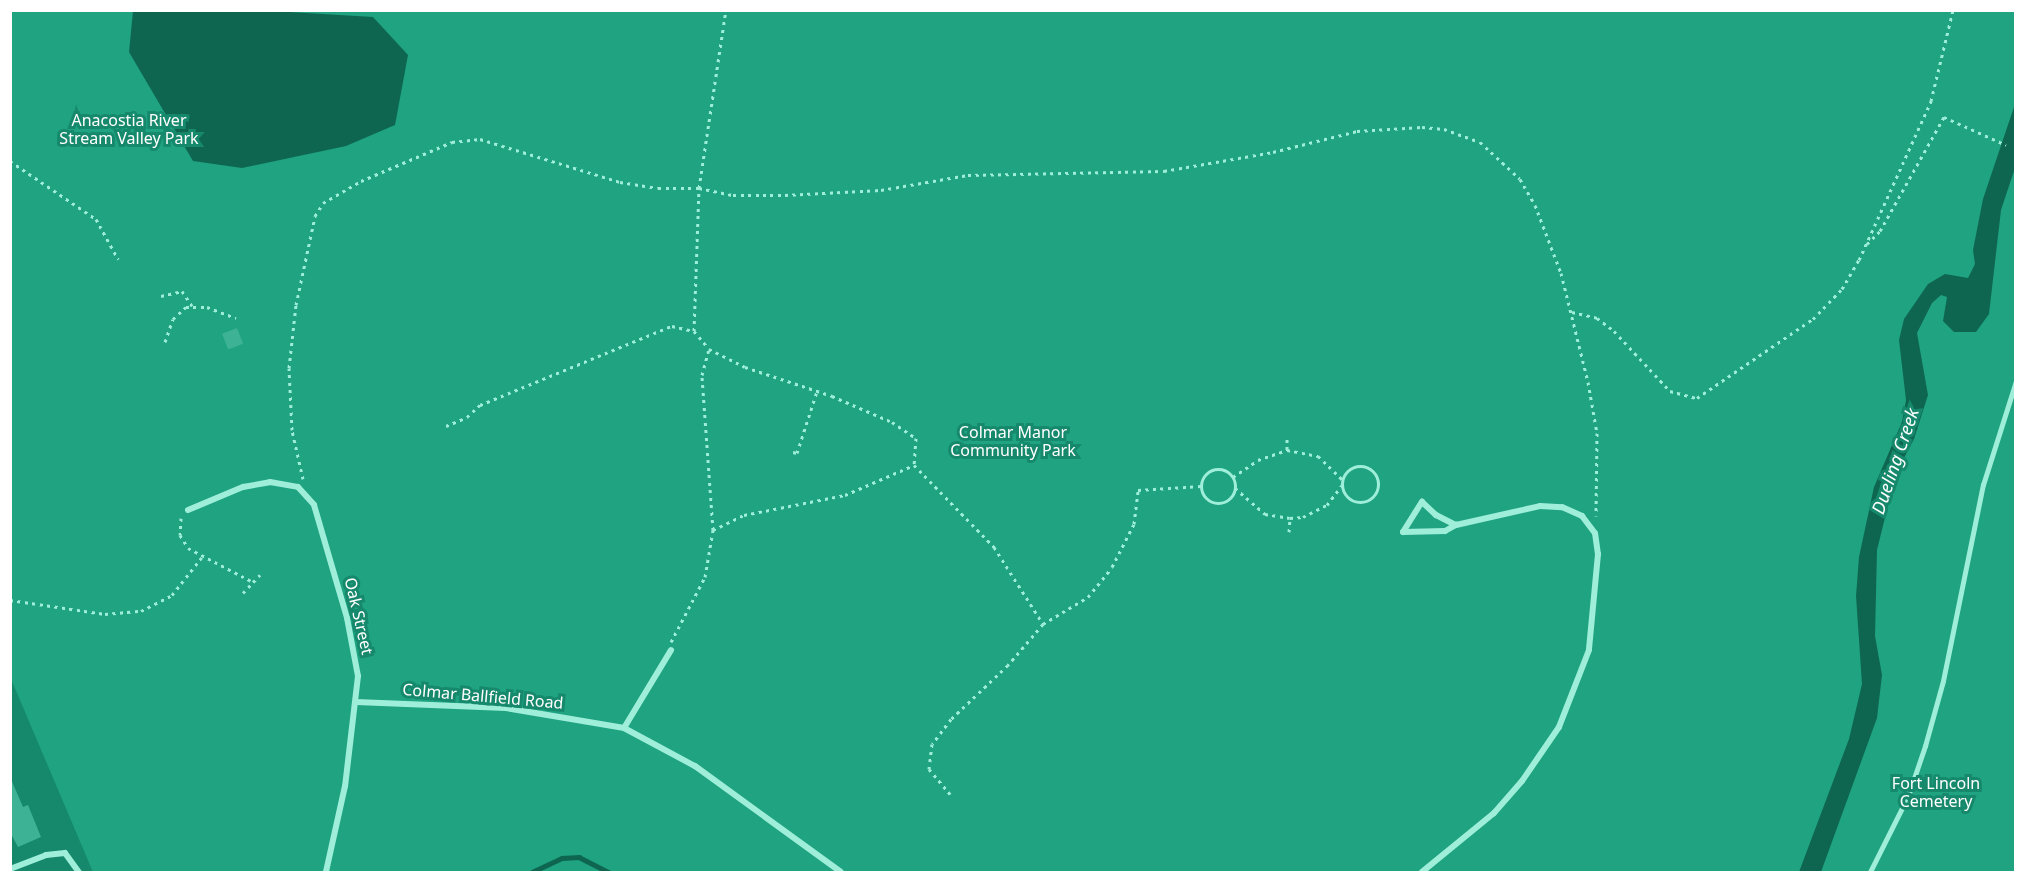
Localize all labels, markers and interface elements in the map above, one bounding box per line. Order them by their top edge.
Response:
park label: Anacostia River Stream Valley Park [59,110,199,148]
water label: Dueling Creek [1867,405,1923,517]
park label: Colmar Manor Community Park [950,422,1076,460]
street label: Oak Street [341,575,377,657]
street label: Colmar Ballfield Road [402,679,564,713]
park label: Fort Lincoln Cemetery [1892,773,1980,811]

